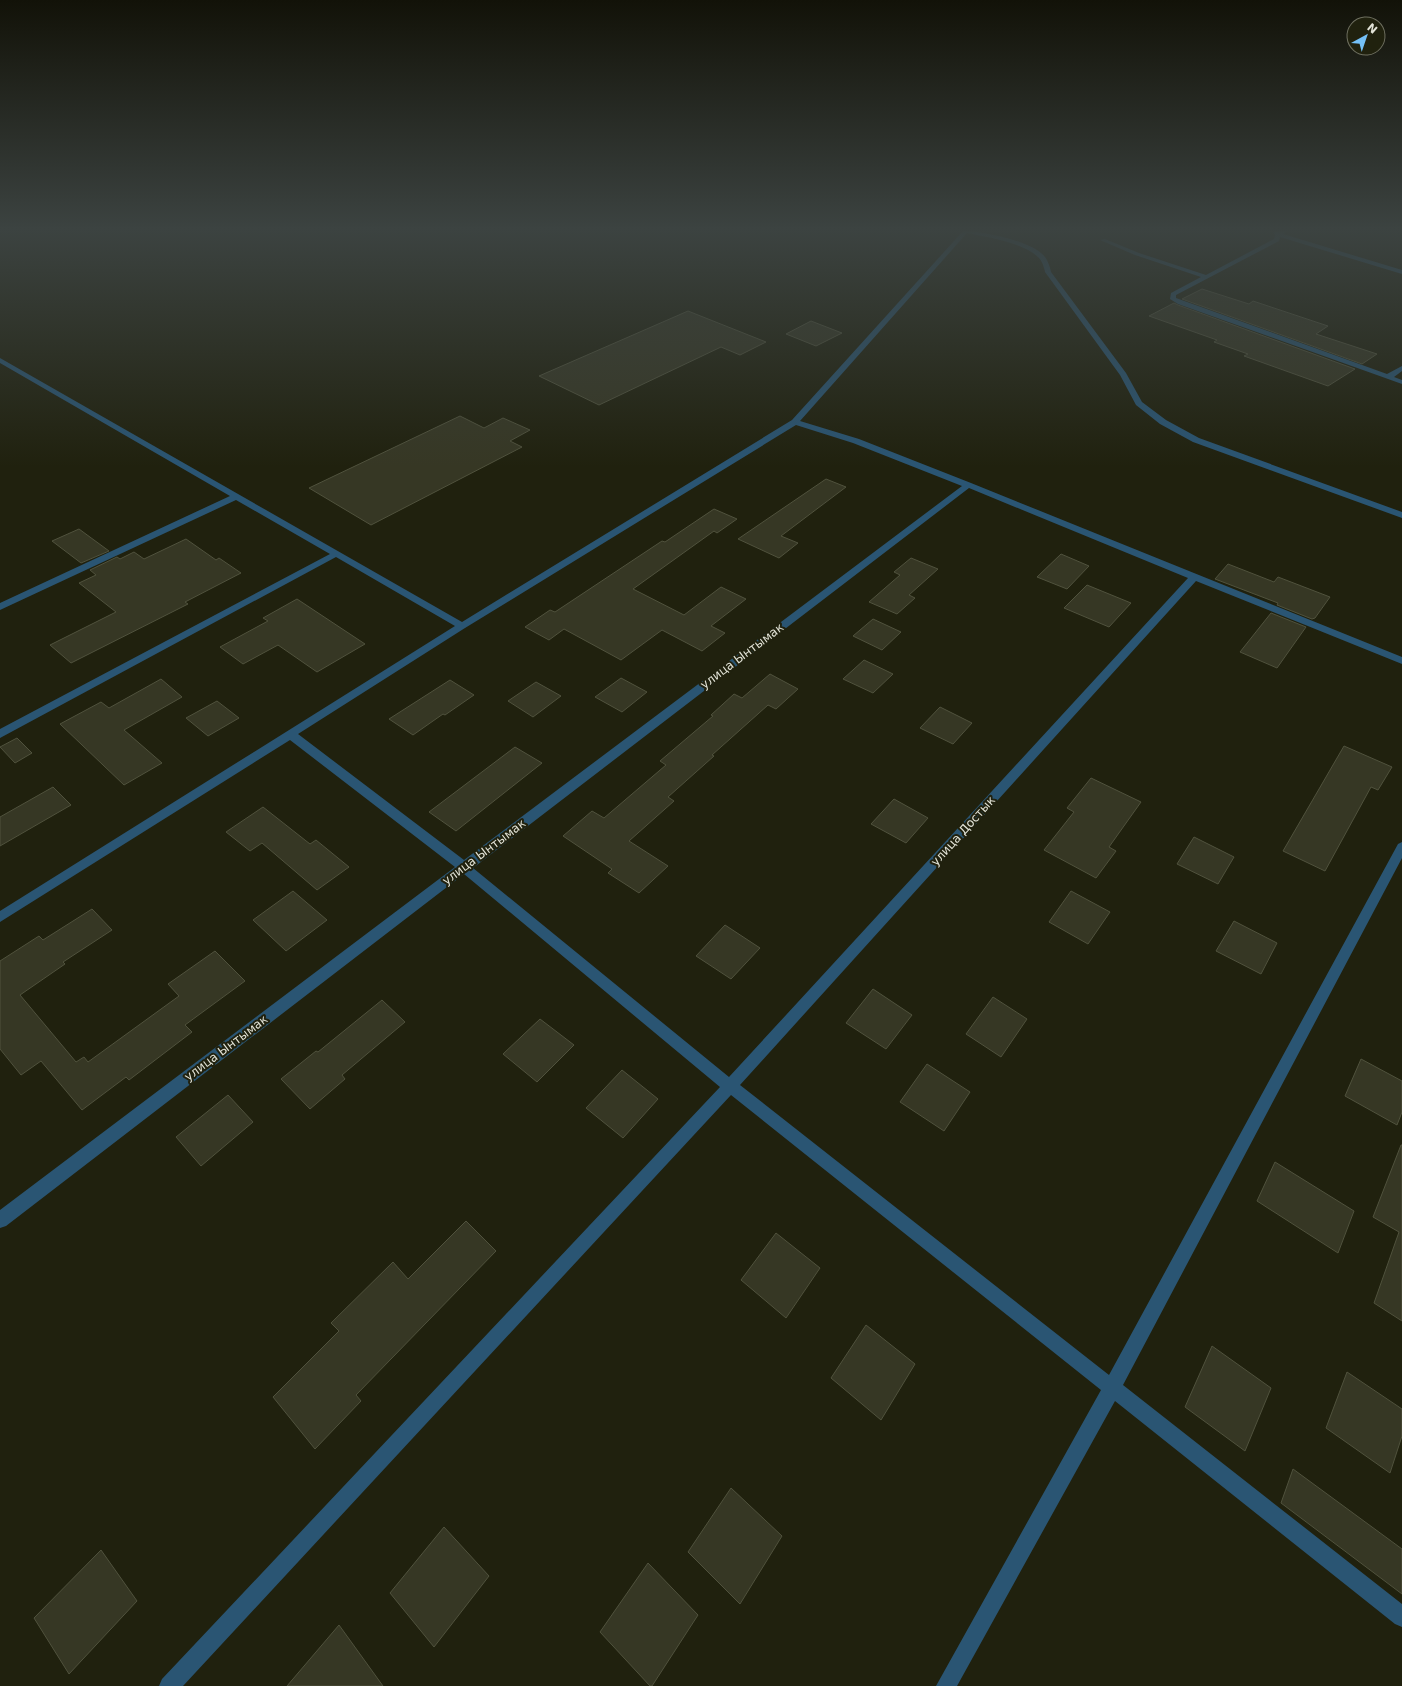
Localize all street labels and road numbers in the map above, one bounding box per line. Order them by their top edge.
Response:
street label: улица Ынтымак [698,620,786,692]
street label: улица Достык [928,793,998,869]
street label: улица Ынтымак [440,816,528,888]
street label: улица Ынтымак [182,1012,270,1084]

